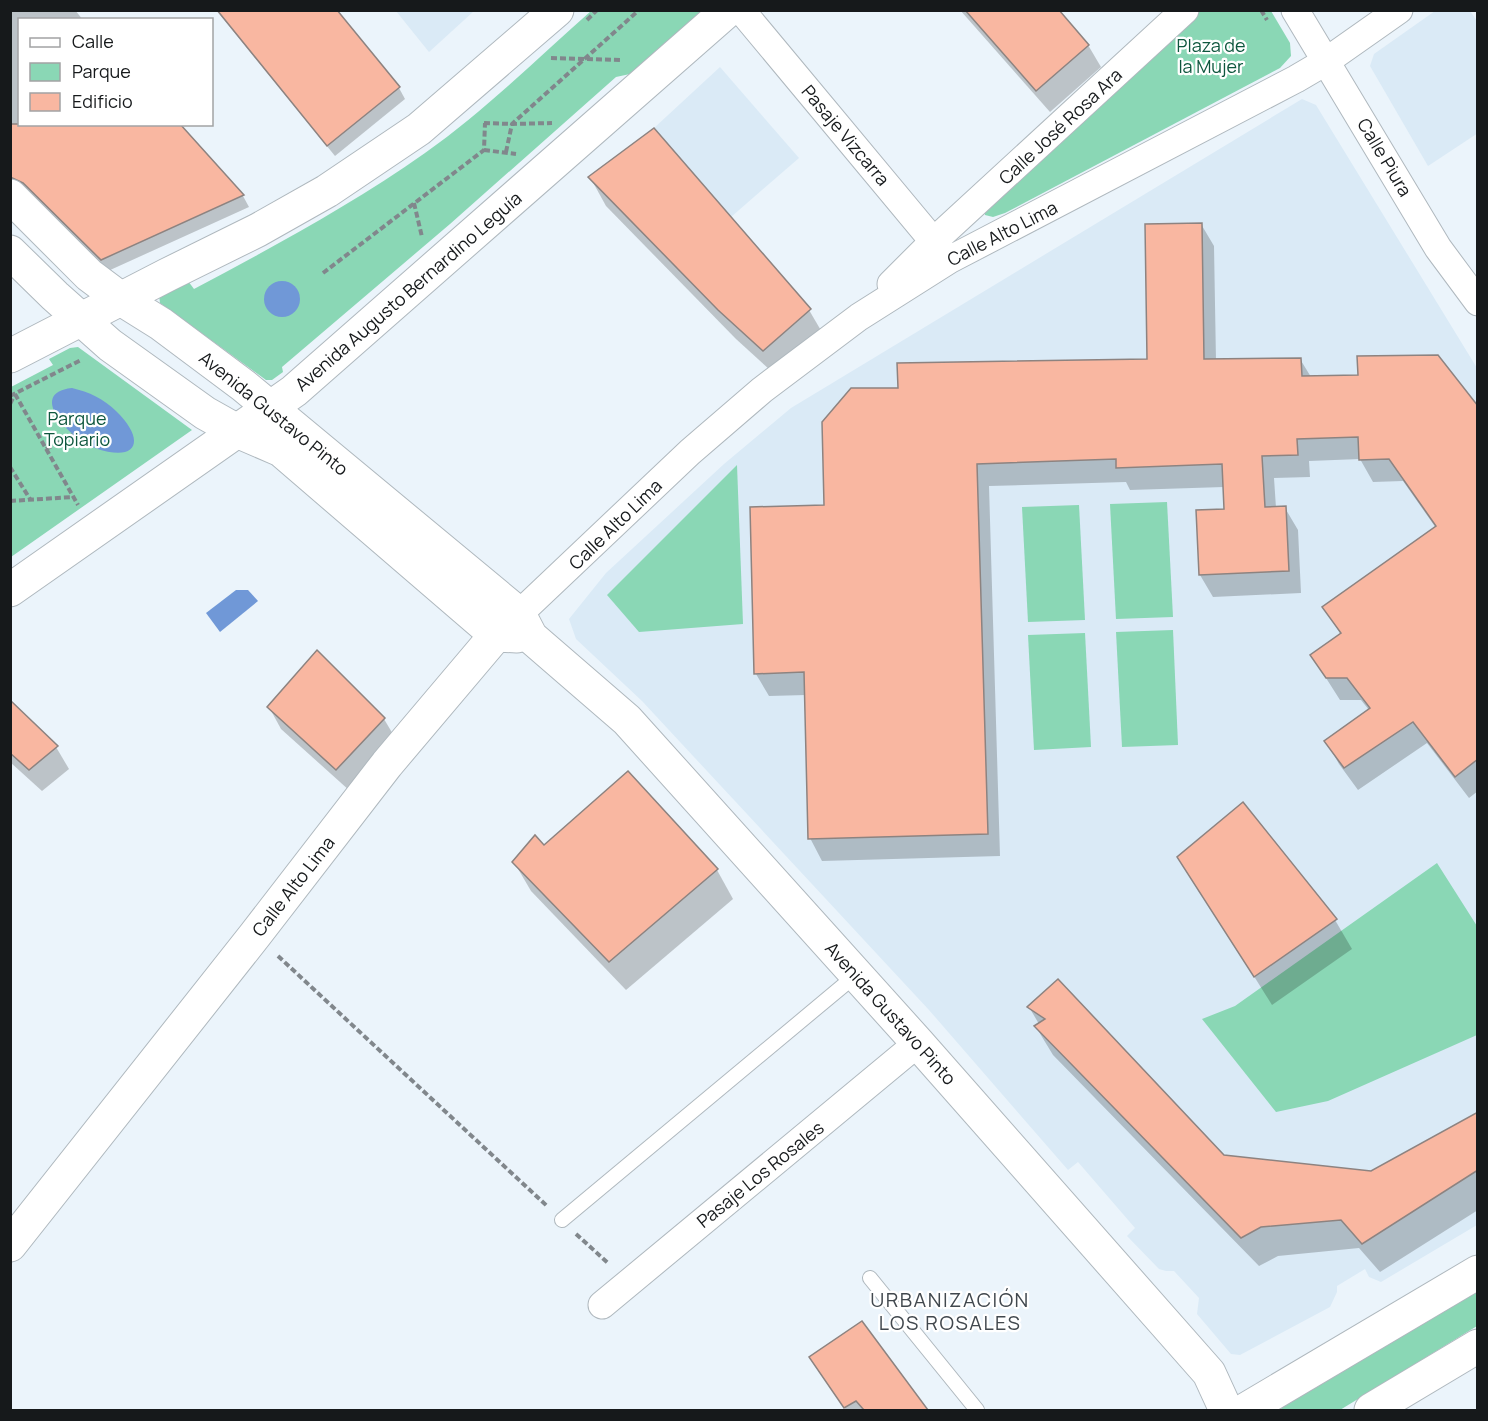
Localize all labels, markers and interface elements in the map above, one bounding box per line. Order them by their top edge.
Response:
legend [18,18,213,126]
text: Calle [72,29,114,53]
park label: Plaza de la Mujer [1177,33,1245,78]
text: Parque [72,59,131,83]
street label: Calle José Rosa Ara [993,63,1127,189]
street label: Pasaje Vizcarra [797,80,895,190]
text: Edificio [72,89,133,113]
street label: Calle Piura [1352,113,1418,201]
street label: Avenida Augusto Bernardino Leguía [290,186,526,396]
street label: Calle Alto Lima [943,195,1061,271]
street label: Avenida Gustavo Pinto [195,346,353,480]
park label: Parque Topiario [44,406,110,451]
street label: Calle Alto Lima [563,473,667,575]
street label: Calle Alto Lima [246,831,340,941]
street label: Avenida Gustavo Pinto [820,936,962,1090]
street label: Pasaje Los Rosales [691,1115,829,1233]
district label: URBANIZACIÓN LOS ROSALES [870,1286,1030,1336]

